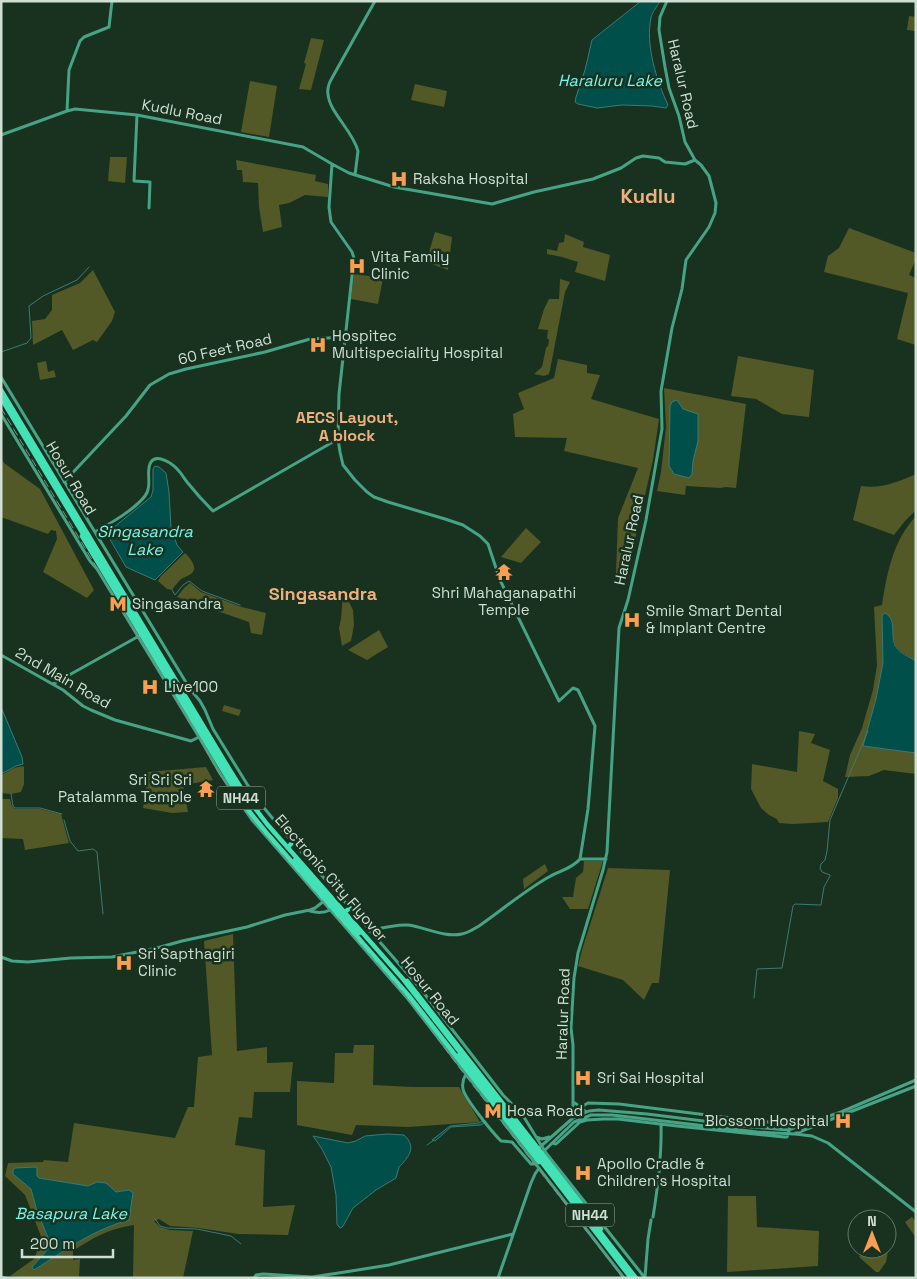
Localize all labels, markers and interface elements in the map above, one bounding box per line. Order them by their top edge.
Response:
street label: Haralur Road [664,37,703,131]
water label: Haraluru Lake [558,70,662,91]
street label: Kudlu Road [140,94,224,129]
hospital icon: Raksha Hospital [389,169,409,189]
place label: Raksha Hospital [413,169,528,188]
district label: Kudlu [621,183,676,209]
place label: Vita Family Clinic [371,247,449,283]
hospital icon: Vita Family Clinic [347,256,367,276]
place label: Hospitec Multispeciality Hospital [332,326,503,362]
street label: 60 Feet Road [176,328,274,369]
hospital icon: Hospitec Multispeciality Hospital [308,335,328,355]
district label: AECS Layout, A block [296,407,398,446]
street label: Hosur Road [42,437,101,518]
street label: Haralur Road [610,493,647,587]
water label: Singasandra Lake [97,521,194,560]
temple icon: Shri Mahaganapathi Temple [494,562,514,582]
district label: Singasandra [269,582,378,605]
place label: Shri Mahaganapathi Temple [432,583,576,619]
metro station icon: Singasandra [108,594,128,614]
place label: Singasandra [132,594,222,613]
place label: Smile Smart Dental & Implant Centre [646,601,782,637]
hospital icon: Smile Smart Dental & Implant Centre [622,610,642,630]
street label: 2nd Main Road [12,643,114,713]
hospital icon: Live100 [140,677,160,697]
place label: Live100 [164,677,218,696]
place label: Sri Sri Sri Patalamma Temple [58,770,192,806]
temple icon: Sri Sri Sri Patalamma Temple [196,779,216,799]
road number: NH44 [217,786,265,810]
street label: Electronic City Flyover [271,810,392,945]
place label: Sri Sapthagiri Clinic [138,944,235,980]
hospital icon: Sri Sapthagiri Clinic [114,953,134,973]
street label: Hosur Road [397,953,464,1029]
street label: Haralur Road [551,968,574,1060]
hospital icon: Sri Sai Hospital [573,1068,593,1088]
place label: Sri Sai Hospital [597,1068,704,1087]
metro station icon: Hosa Road [483,1101,503,1121]
place label: Hosa Road [507,1101,583,1120]
place label: Blossom Hospital [705,1111,829,1130]
hospital icon: Blossom Hospital [833,1111,853,1131]
place label: Apollo Cradle & Children's Hospital [597,1154,731,1190]
hospital icon: Apollo Cradle & Children's Hospital [573,1163,593,1183]
water label: Basapura Lake [15,1203,128,1224]
road number: NH44 [566,1204,614,1226]
north arrow [847,1209,897,1259]
text: N [867,1212,877,1230]
scale bar [22,1226,114,1258]
text: 200 m [30,1234,75,1253]

